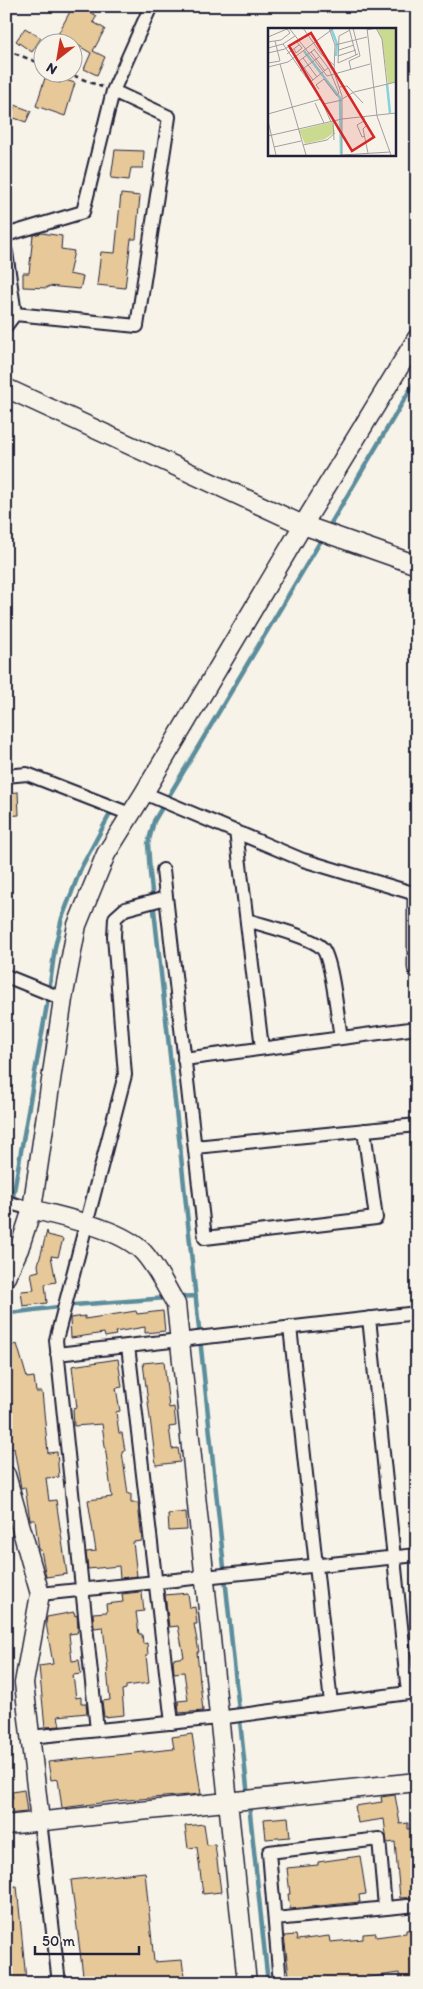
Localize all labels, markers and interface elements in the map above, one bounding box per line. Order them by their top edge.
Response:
inset map [268,28,396,155]
north arrow [32,32,82,82]
text: N [43,59,60,78]
scale bar [35,1924,139,1956]
text: 50 m [42,1932,75,1950]

